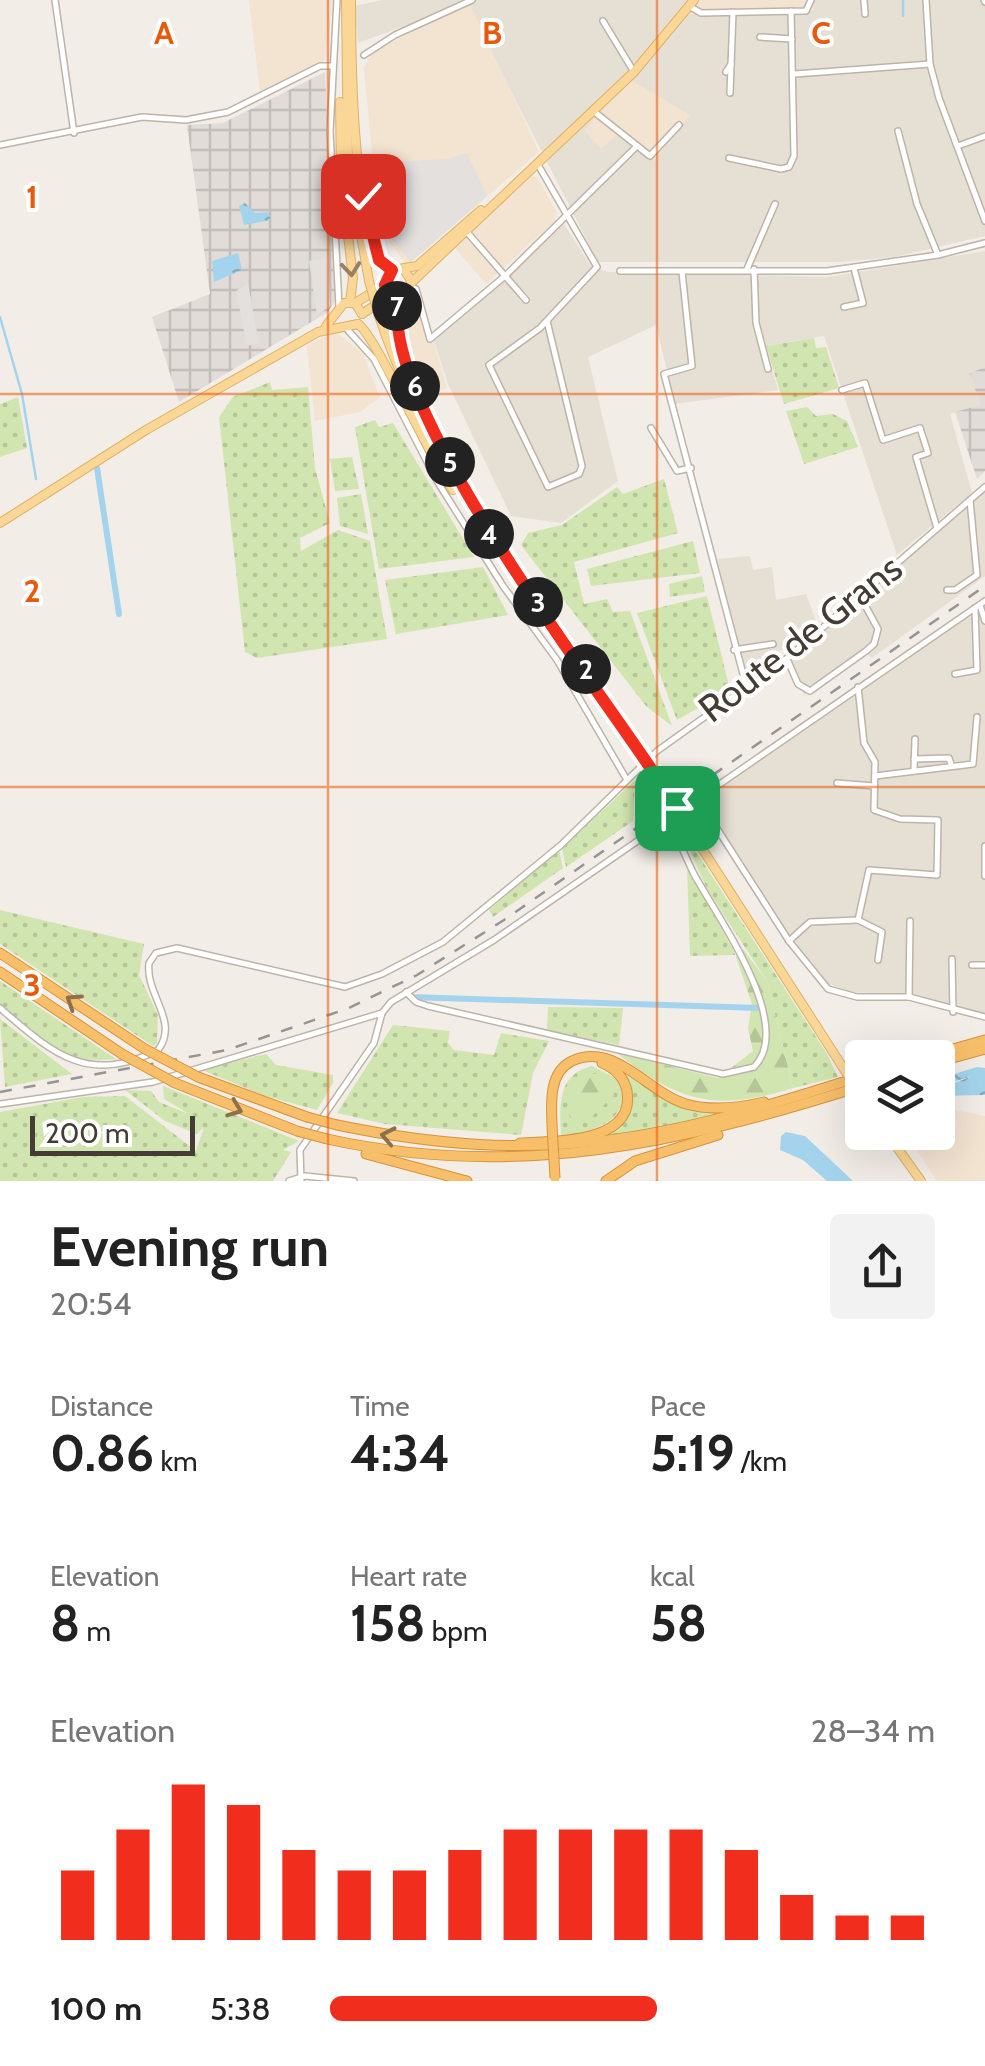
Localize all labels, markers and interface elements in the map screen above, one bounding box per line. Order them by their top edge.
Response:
text: A [154,13,174,52]
text: B [482,13,502,52]
text: C [811,13,831,52]
pin [321,154,406,239]
icon: check [336,169,391,224]
text: 1 [26,177,38,216]
one-way arrow [340,261,362,277]
pin: 7 [372,281,422,331]
text: 7 [390,289,404,323]
pin: 6 [390,361,440,411]
text: 6 [407,369,423,403]
pin: 5 [425,437,475,487]
text: 5 [442,445,458,479]
pin: 4 [464,509,514,559]
text: 4 [480,517,498,551]
street label: Route de Grans [689,544,911,732]
text: 2 [24,571,40,610]
pin: 3 [513,577,563,627]
text: 3 [530,585,546,619]
pin: 2 [561,644,611,694]
text: 2 [579,652,593,686]
pin [635,766,720,851]
icon: arrive [650,781,705,836]
text: 3 [23,965,41,1004]
one-way arrow [65,995,83,1014]
map controls [845,1040,955,1150]
button: layers [845,1040,955,1150]
one-way arrow [225,1097,243,1117]
scale bar [30,1111,195,1156]
text: 200 m [45,1116,130,1150]
one-way arrow [380,1126,397,1147]
text: Evening run [50,1213,329,1280]
button: share [830,1214,935,1319]
text: 20:54 [50,1284,132,1323]
text: Distance [50,1389,153,1423]
text: Time [350,1389,410,1423]
text: Pace [650,1389,706,1423]
text: 0.86 [50,1423,154,1484]
text: 4:34 [350,1423,450,1484]
text: 5:19 [650,1423,735,1484]
text: km [154,1444,198,1478]
text: /km [735,1444,787,1478]
text: Elevation [50,1559,159,1593]
text: Heart rate [350,1559,467,1593]
text: kcal [650,1559,695,1593]
text: 8 [50,1593,80,1654]
text: 158 [350,1593,426,1654]
text: 58 [650,1593,707,1654]
text: m [80,1614,111,1648]
text: bpm [426,1614,488,1648]
text: Elevation [50,1711,175,1750]
text: 28–34 m [811,1711,935,1750]
text: 100 m [50,1989,142,2028]
text: 5:38 [210,1989,271,2028]

